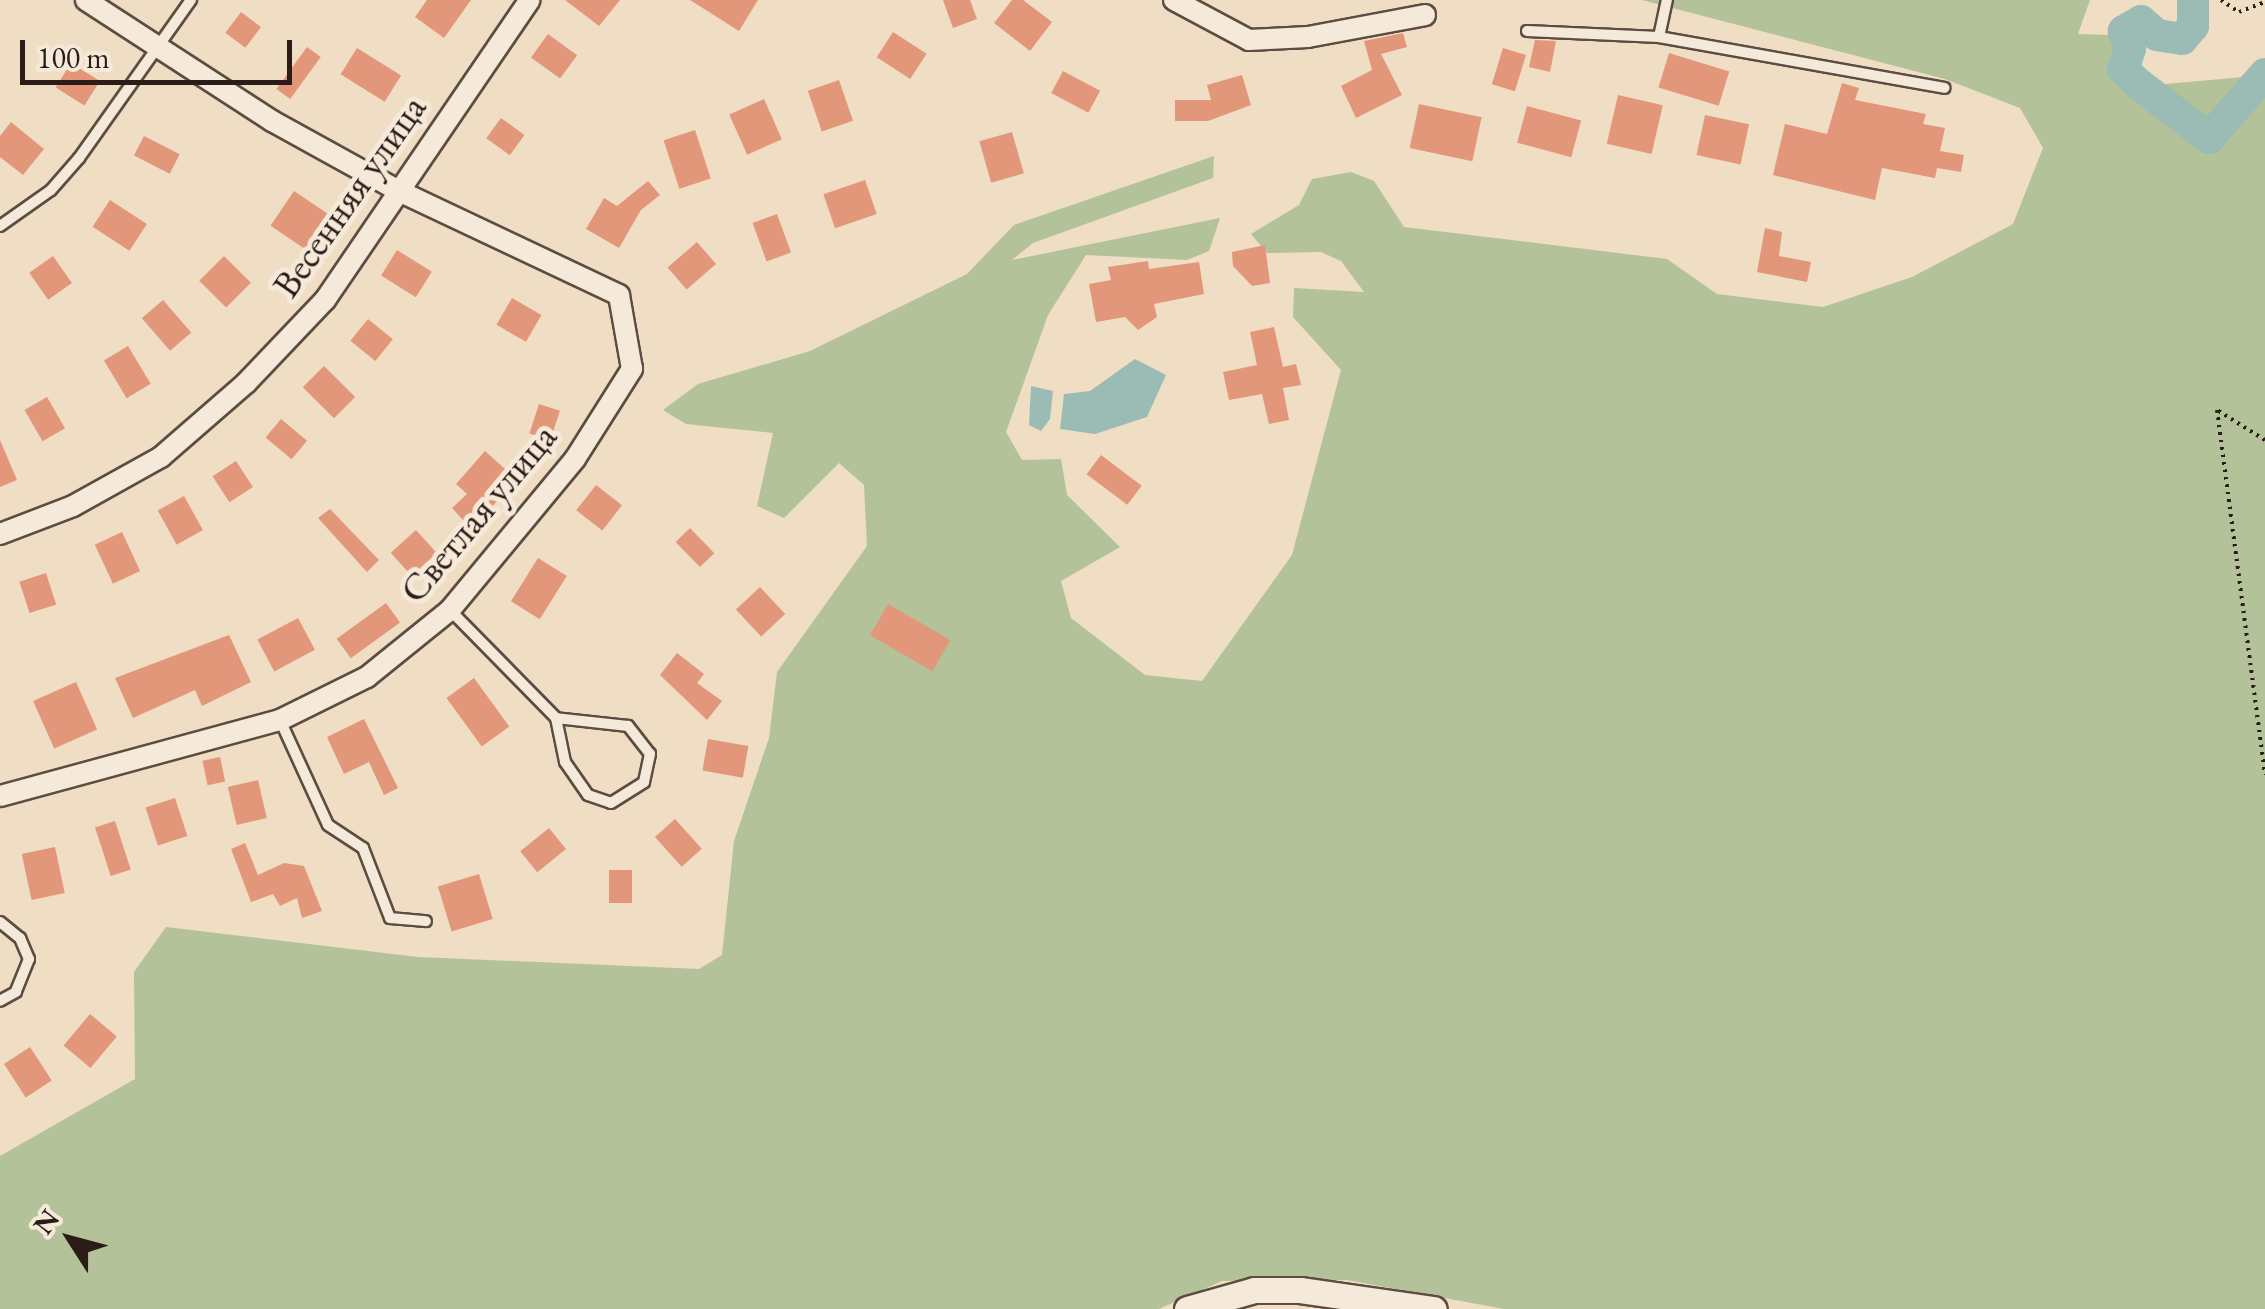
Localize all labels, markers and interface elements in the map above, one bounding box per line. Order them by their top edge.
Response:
scale bar [25,20,298,82]
text: 100 m [37,38,110,77]
street label: Весенняя улица [263,86,435,306]
street label: Светлая улица [390,414,566,612]
north arrow [20,1189,120,1289]
text: N [25,1202,67,1241]

